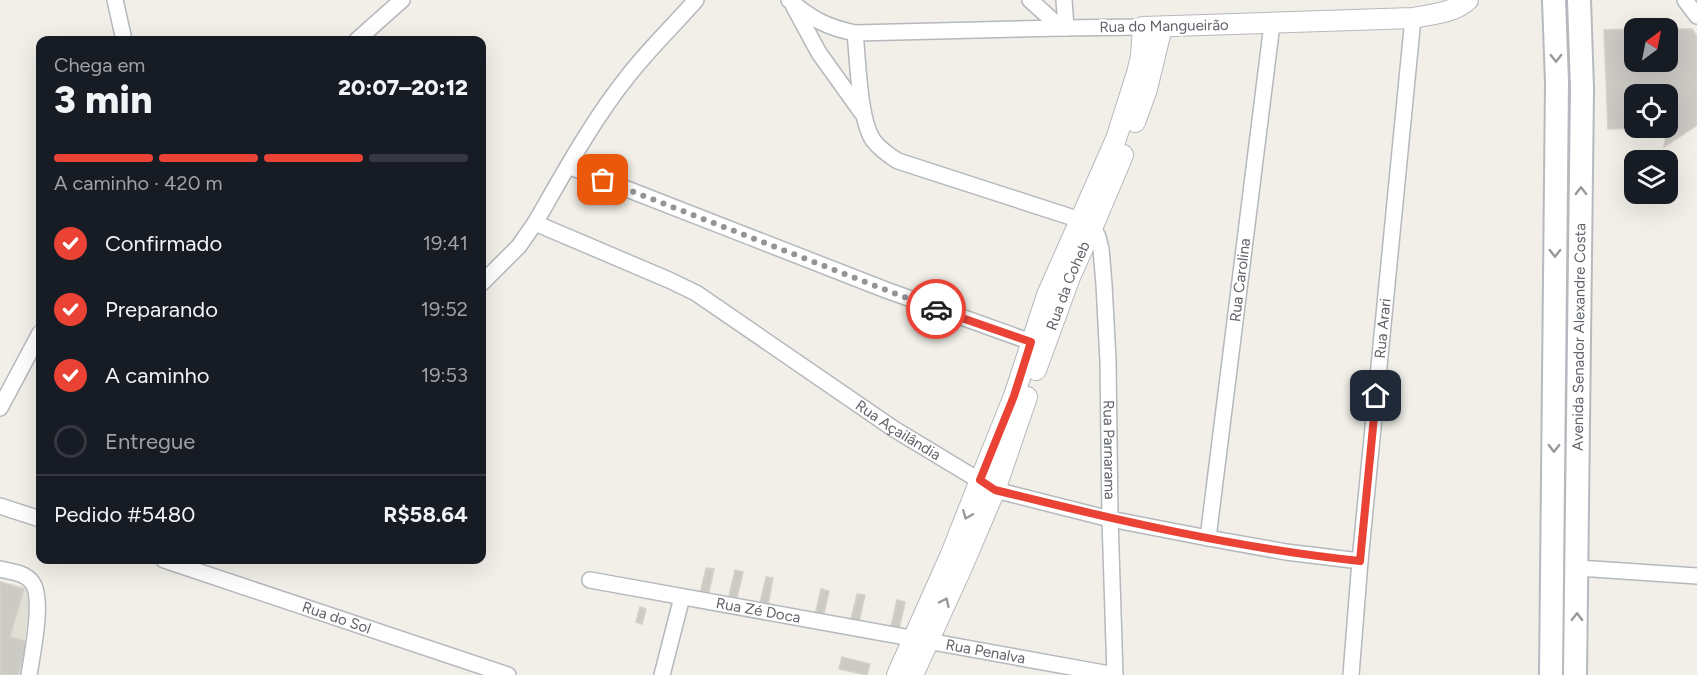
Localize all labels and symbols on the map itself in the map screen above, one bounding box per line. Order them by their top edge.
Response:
street label: Rua do Mangueirão [1099,16,1229,36]
north arrow [1624,18,1678,72]
one-way arrow [1550,54,1562,63]
pin [577,154,628,205]
one-way arrow [1575,186,1587,195]
street label: Avenida Senador Alexandre Costa [1569,223,1589,451]
street label: Rua Carolina [1226,237,1254,323]
street label: Rua da Coheb [1042,238,1094,333]
one-way arrow [1549,249,1561,258]
courier [906,279,966,339]
street label: Rua Arari [1371,297,1395,359]
pin [1350,370,1401,421]
street label: Rua Açailândia [852,396,944,464]
street label: Rua Parnarama [1099,400,1119,500]
one-way arrow [1548,444,1560,453]
one-way arrow [962,509,974,520]
street label: Rua Zé Doca [715,594,802,627]
street label: Rua do Sol [300,598,373,638]
one-way arrow [938,598,950,609]
one-way arrow [1570,612,1583,621]
street label: Rua Penalva [944,636,1027,668]

